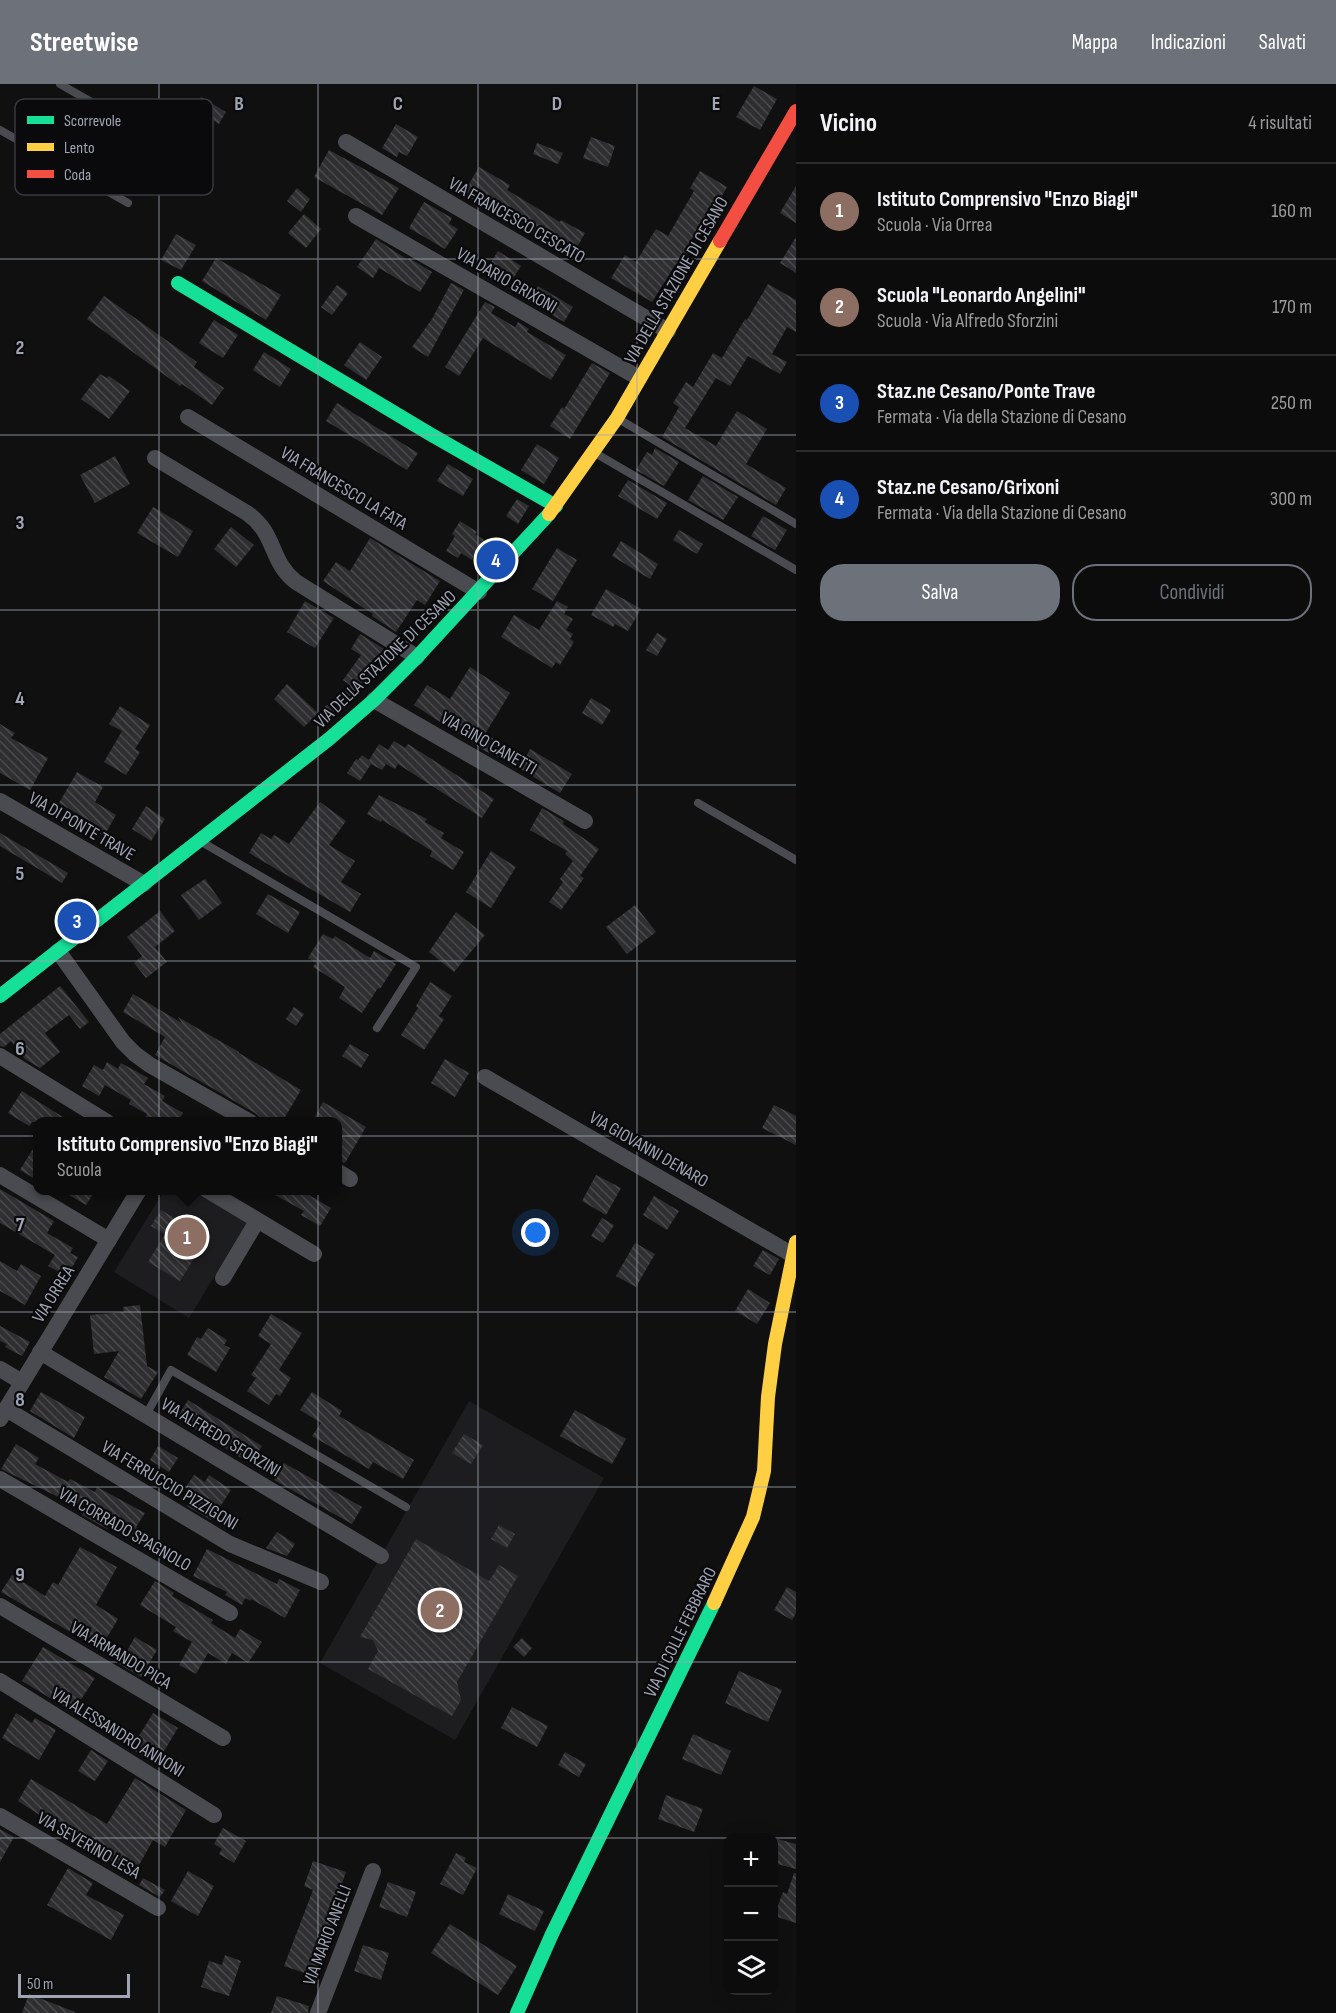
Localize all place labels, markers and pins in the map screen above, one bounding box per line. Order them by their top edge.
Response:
pin: 4 [476,538,516,582]
pin: 3 [58,898,97,944]
pin: 1 [168,1214,207,1260]
pin: 2 [420,1588,460,1633]

